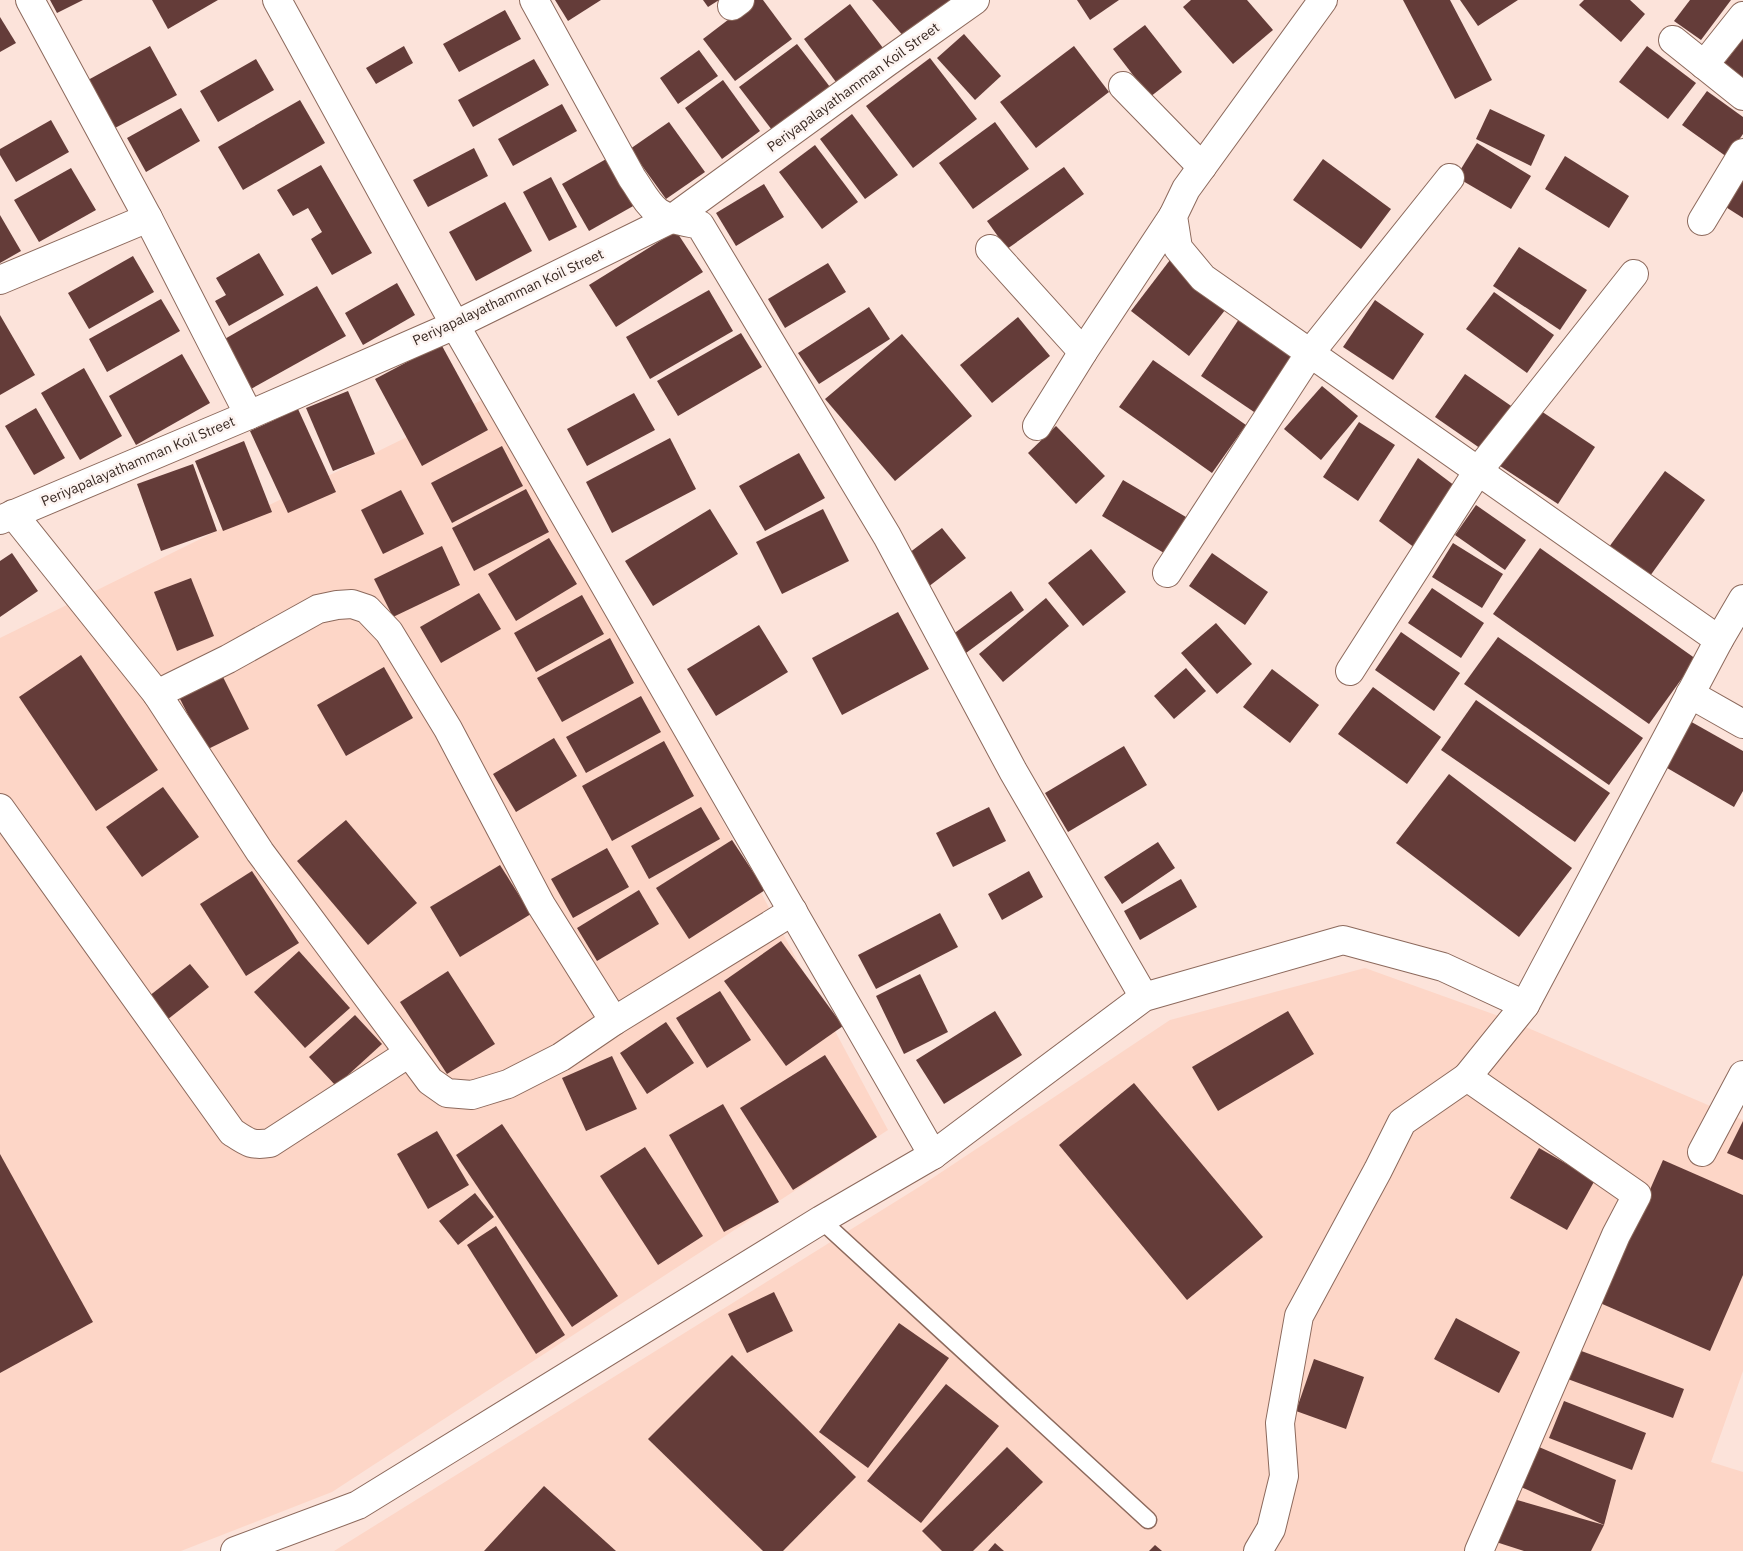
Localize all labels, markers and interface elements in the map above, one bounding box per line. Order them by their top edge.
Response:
street label: Periyapalayathamman Koil Street [763,18,943,156]
street label: Periyapalayathamman Koil Street [410,245,606,349]
street label: Periyapalayathamman Koil Street [38,412,238,510]

